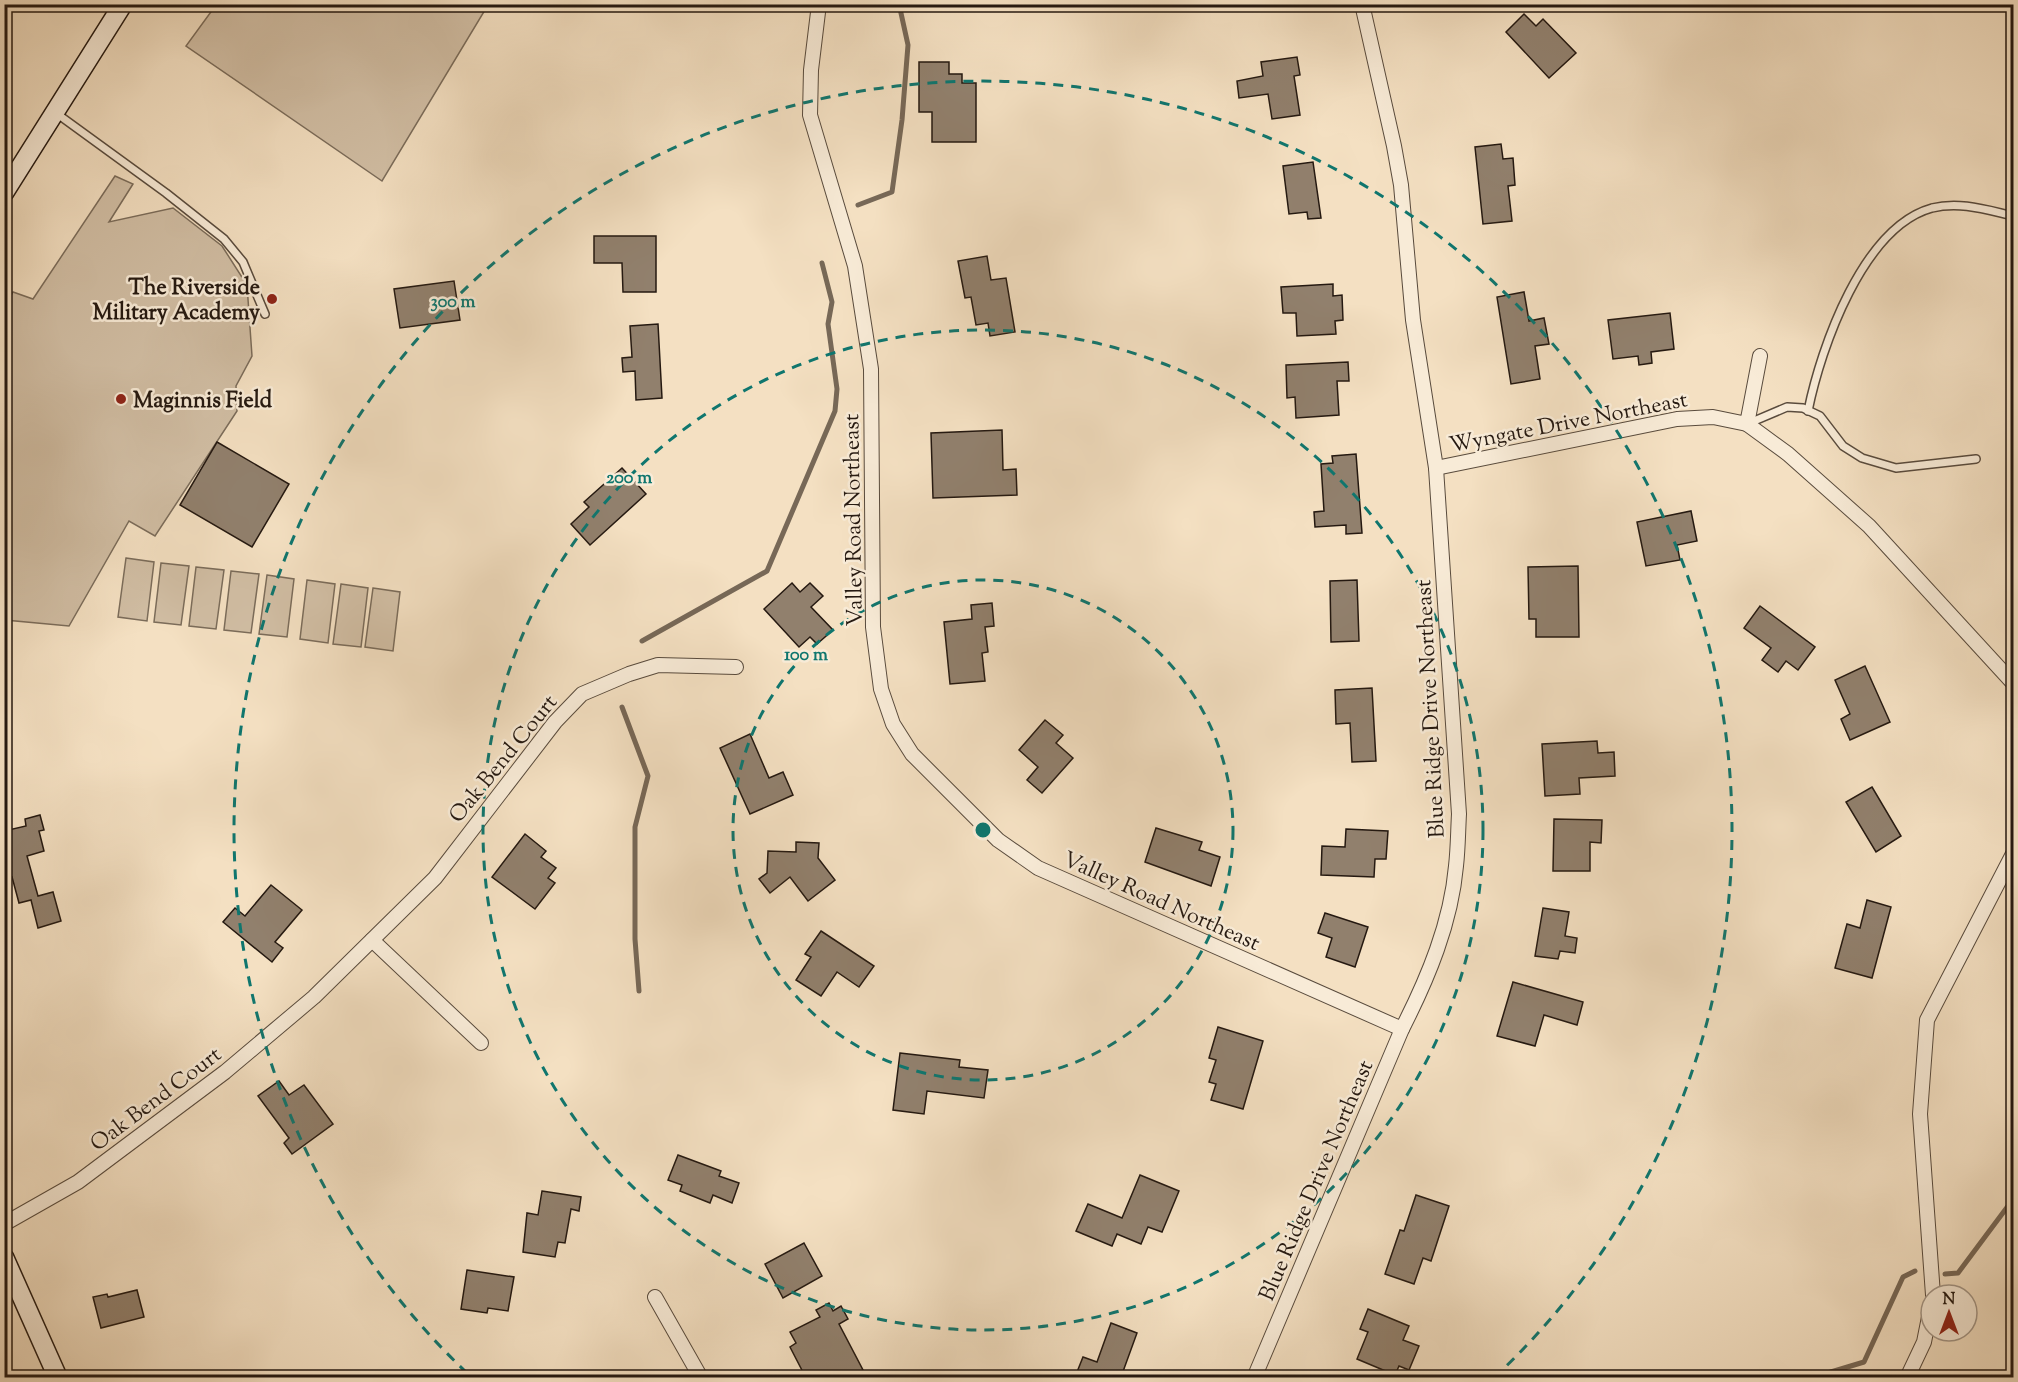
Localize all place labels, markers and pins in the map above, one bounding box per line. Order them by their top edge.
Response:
place label: The Riverside Military Academy [92,273,260,330]
marker: The Riverside Military Academy [265,292,279,306]
place label: Maginnis Field [133,386,273,418]
marker: Maginnis Field [114,392,128,406]
centre of rings [973,820,993,840]

